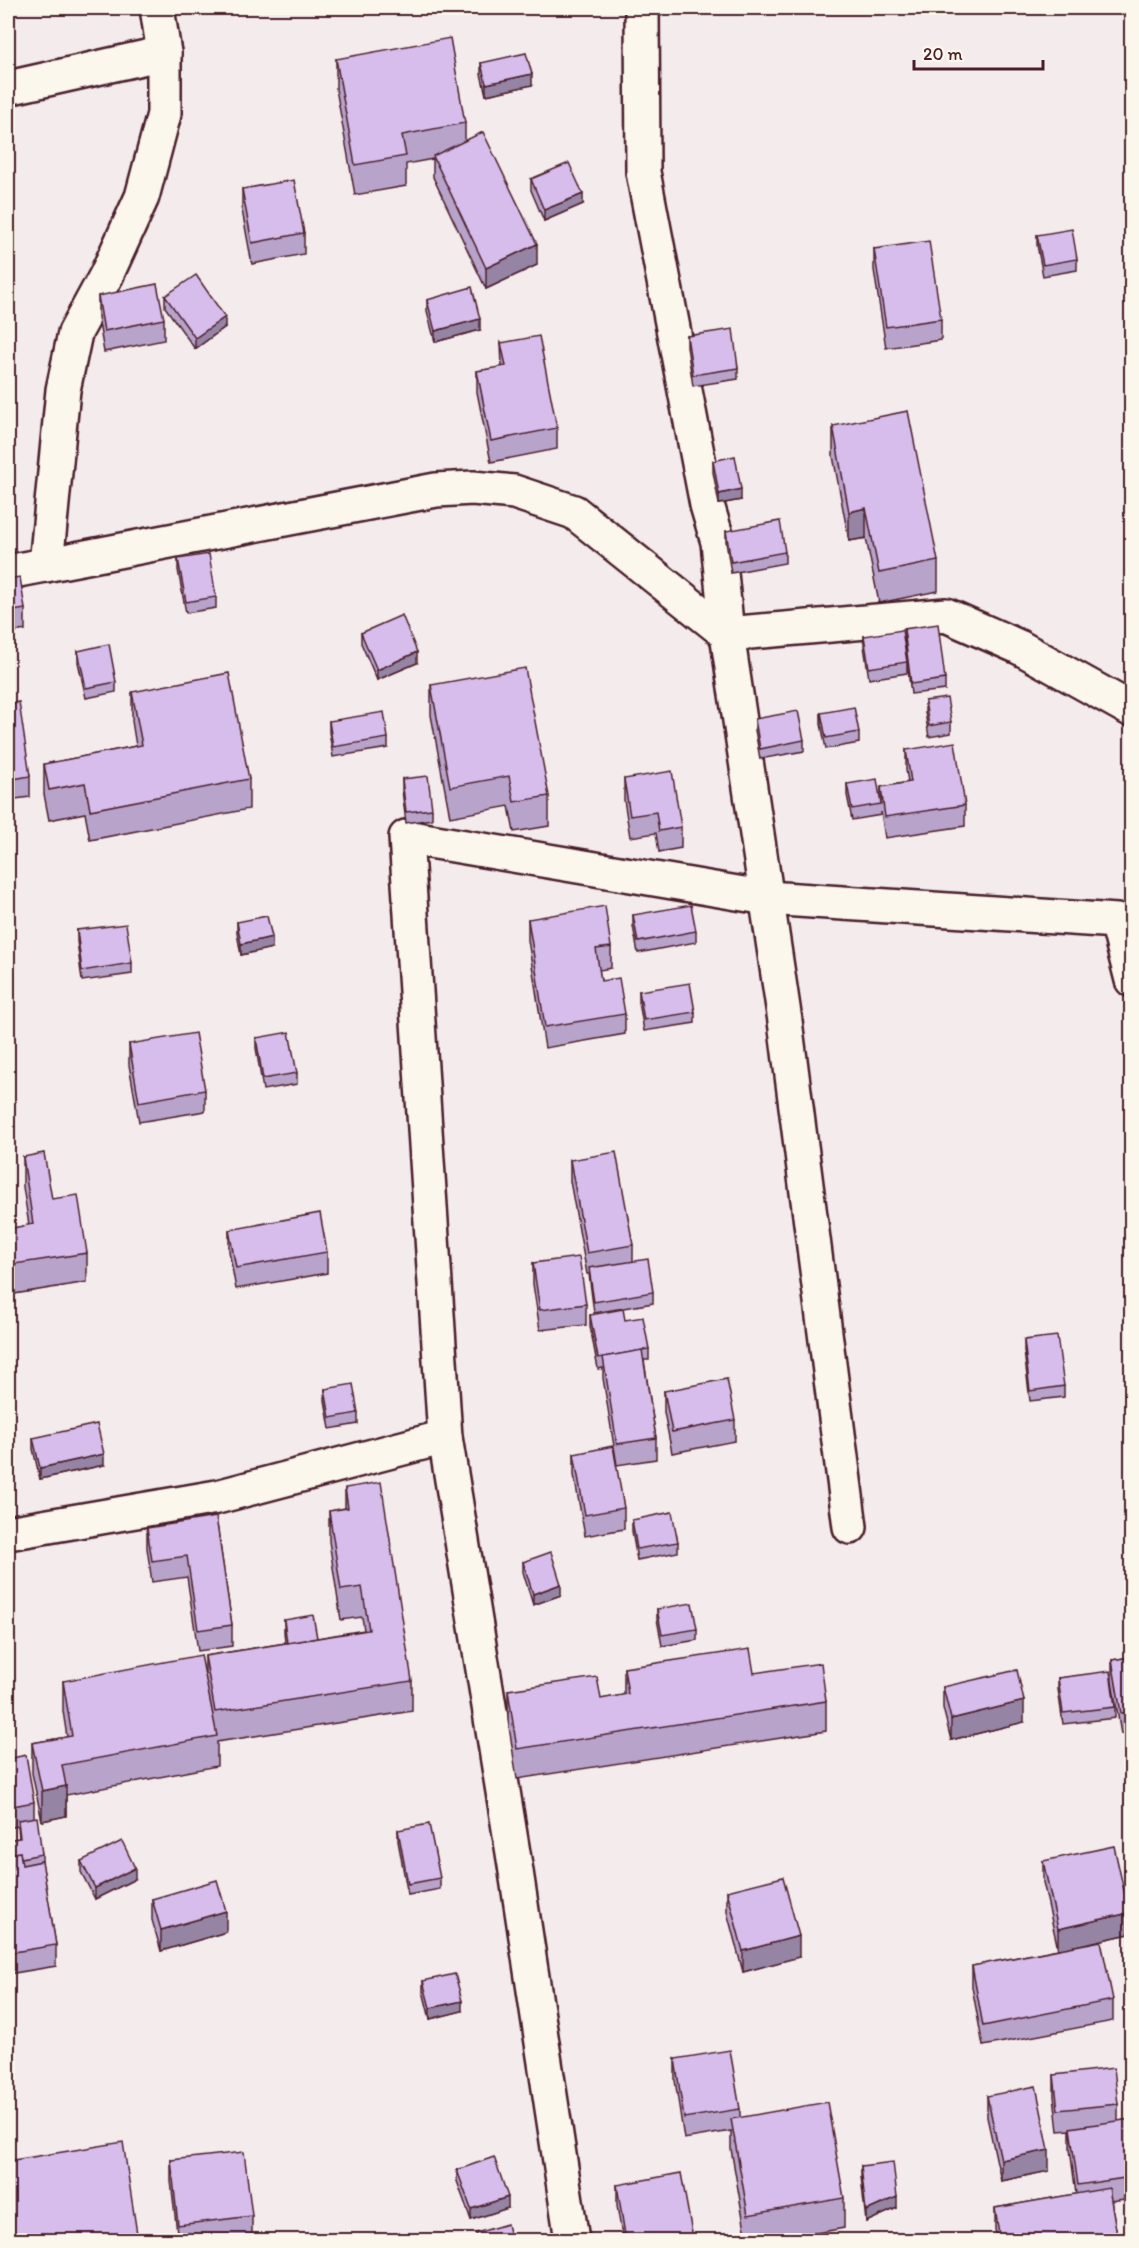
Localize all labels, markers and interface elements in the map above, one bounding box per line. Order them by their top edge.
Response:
scale bar [914,33,1043,71]
text: 20 m [923,43,963,65]

